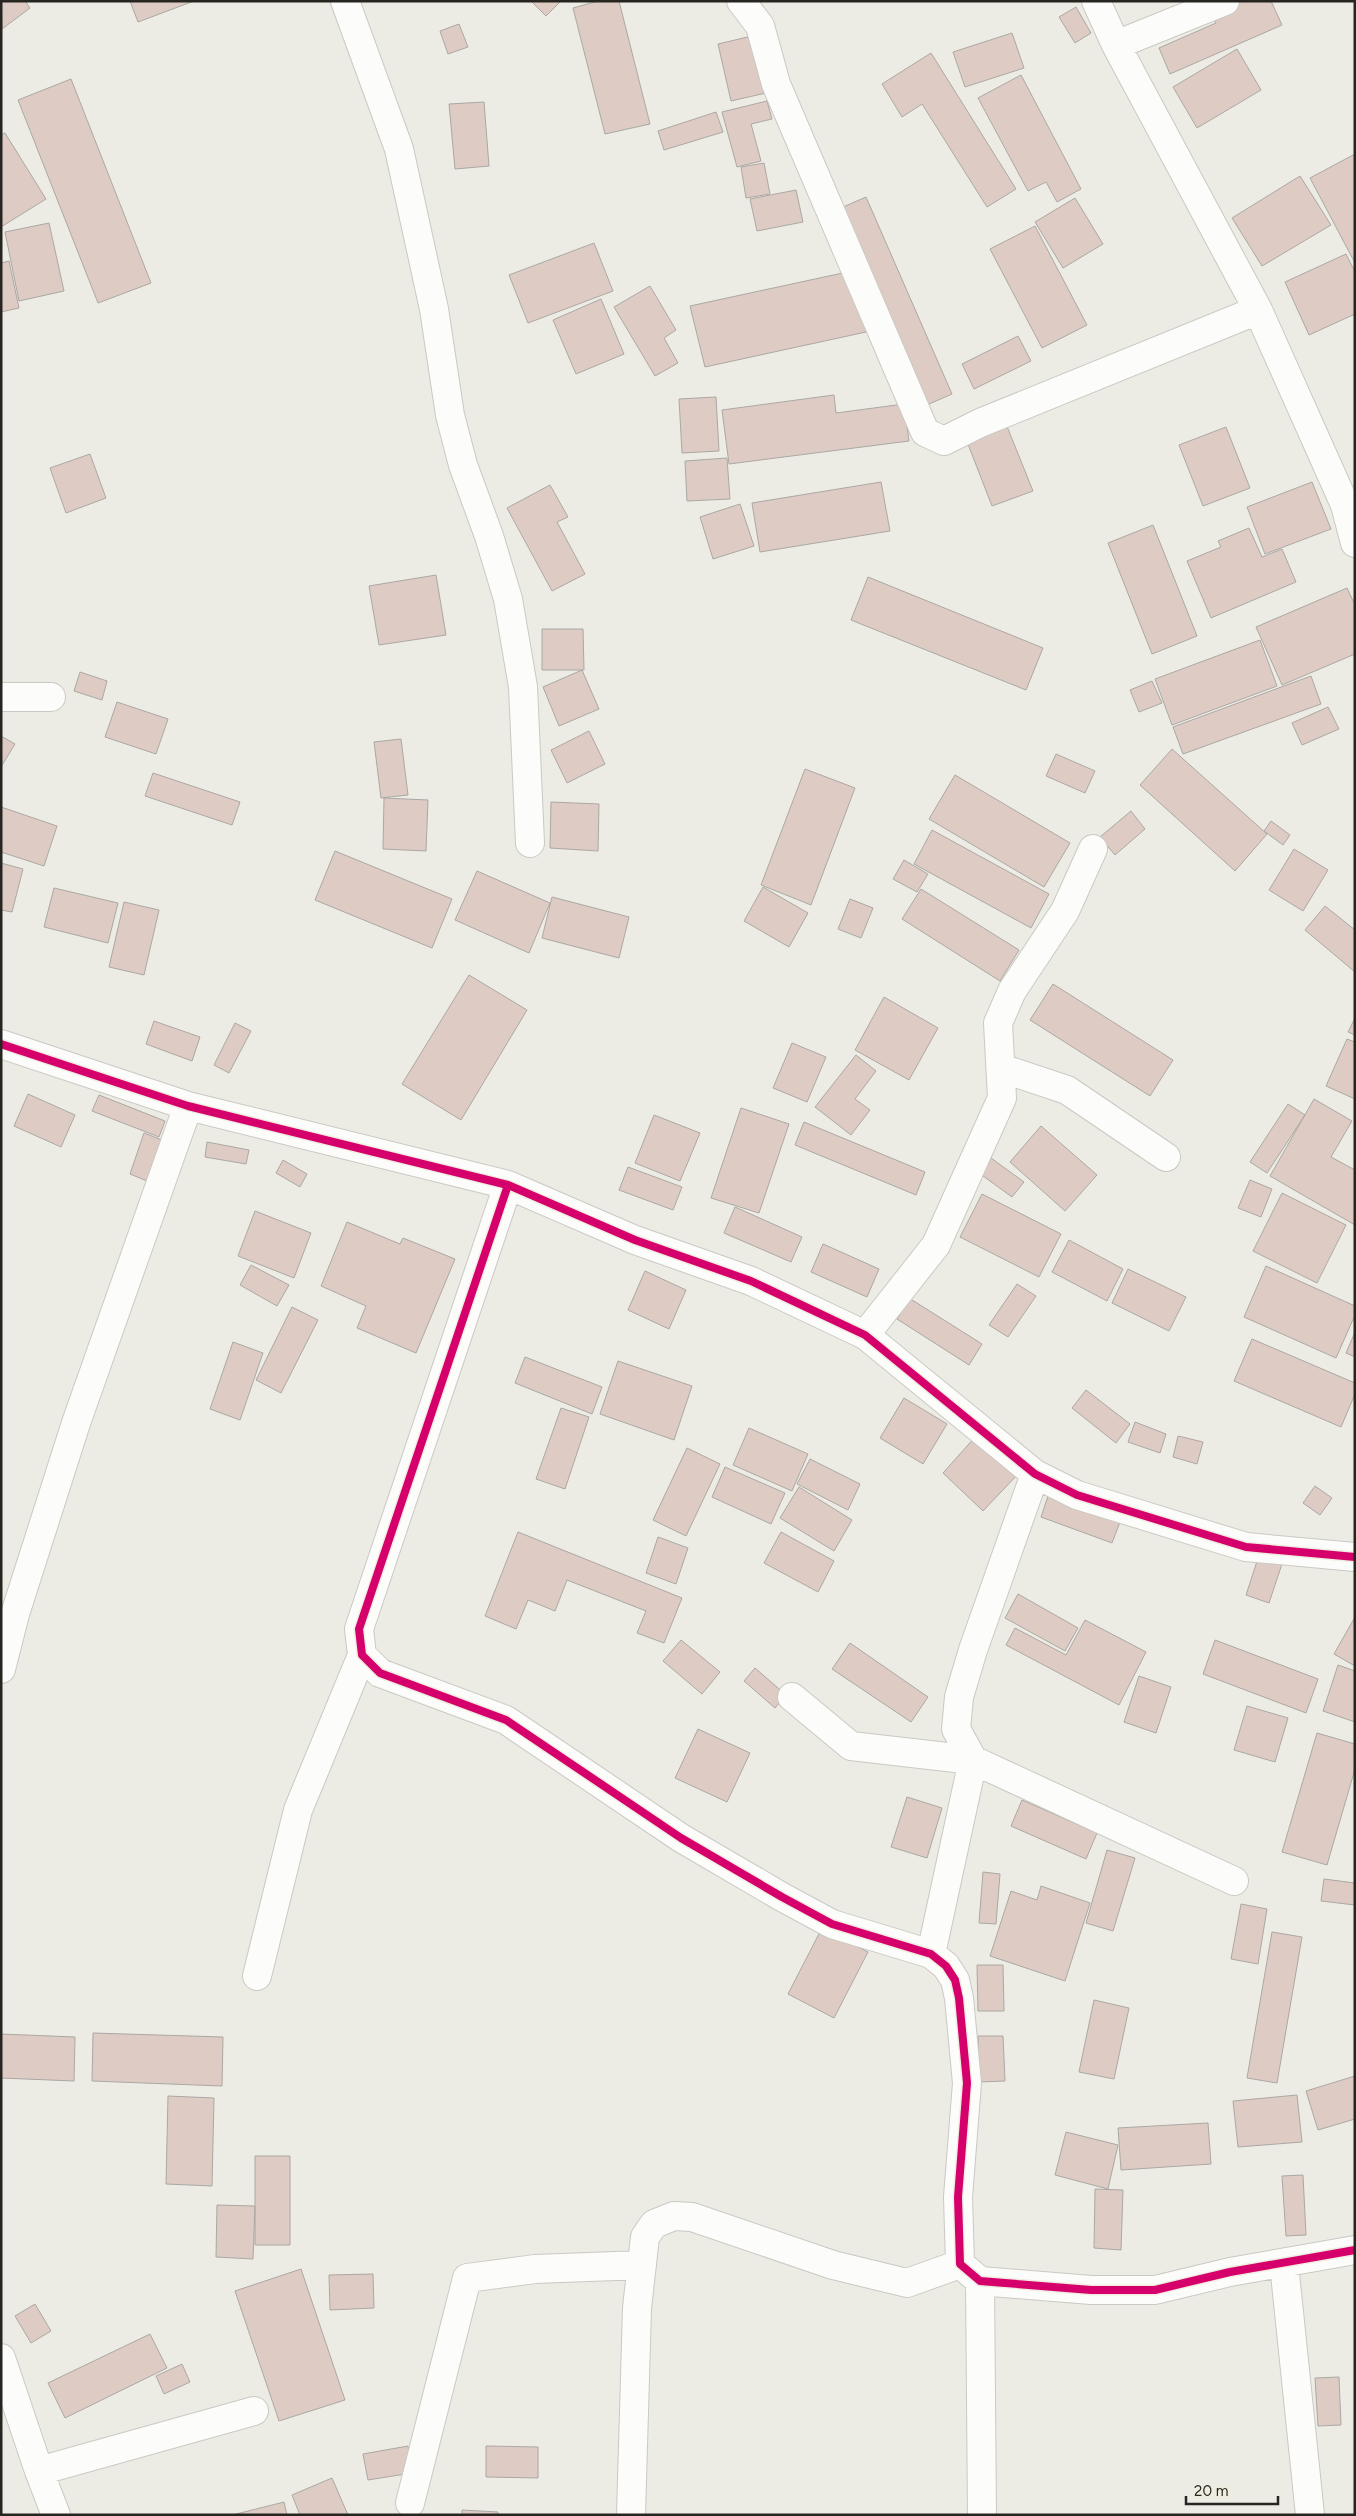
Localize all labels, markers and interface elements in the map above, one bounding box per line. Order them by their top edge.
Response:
scale bar [1186,2474,1278,2506]
text: 20 m [1194,2482,1228,2500]

